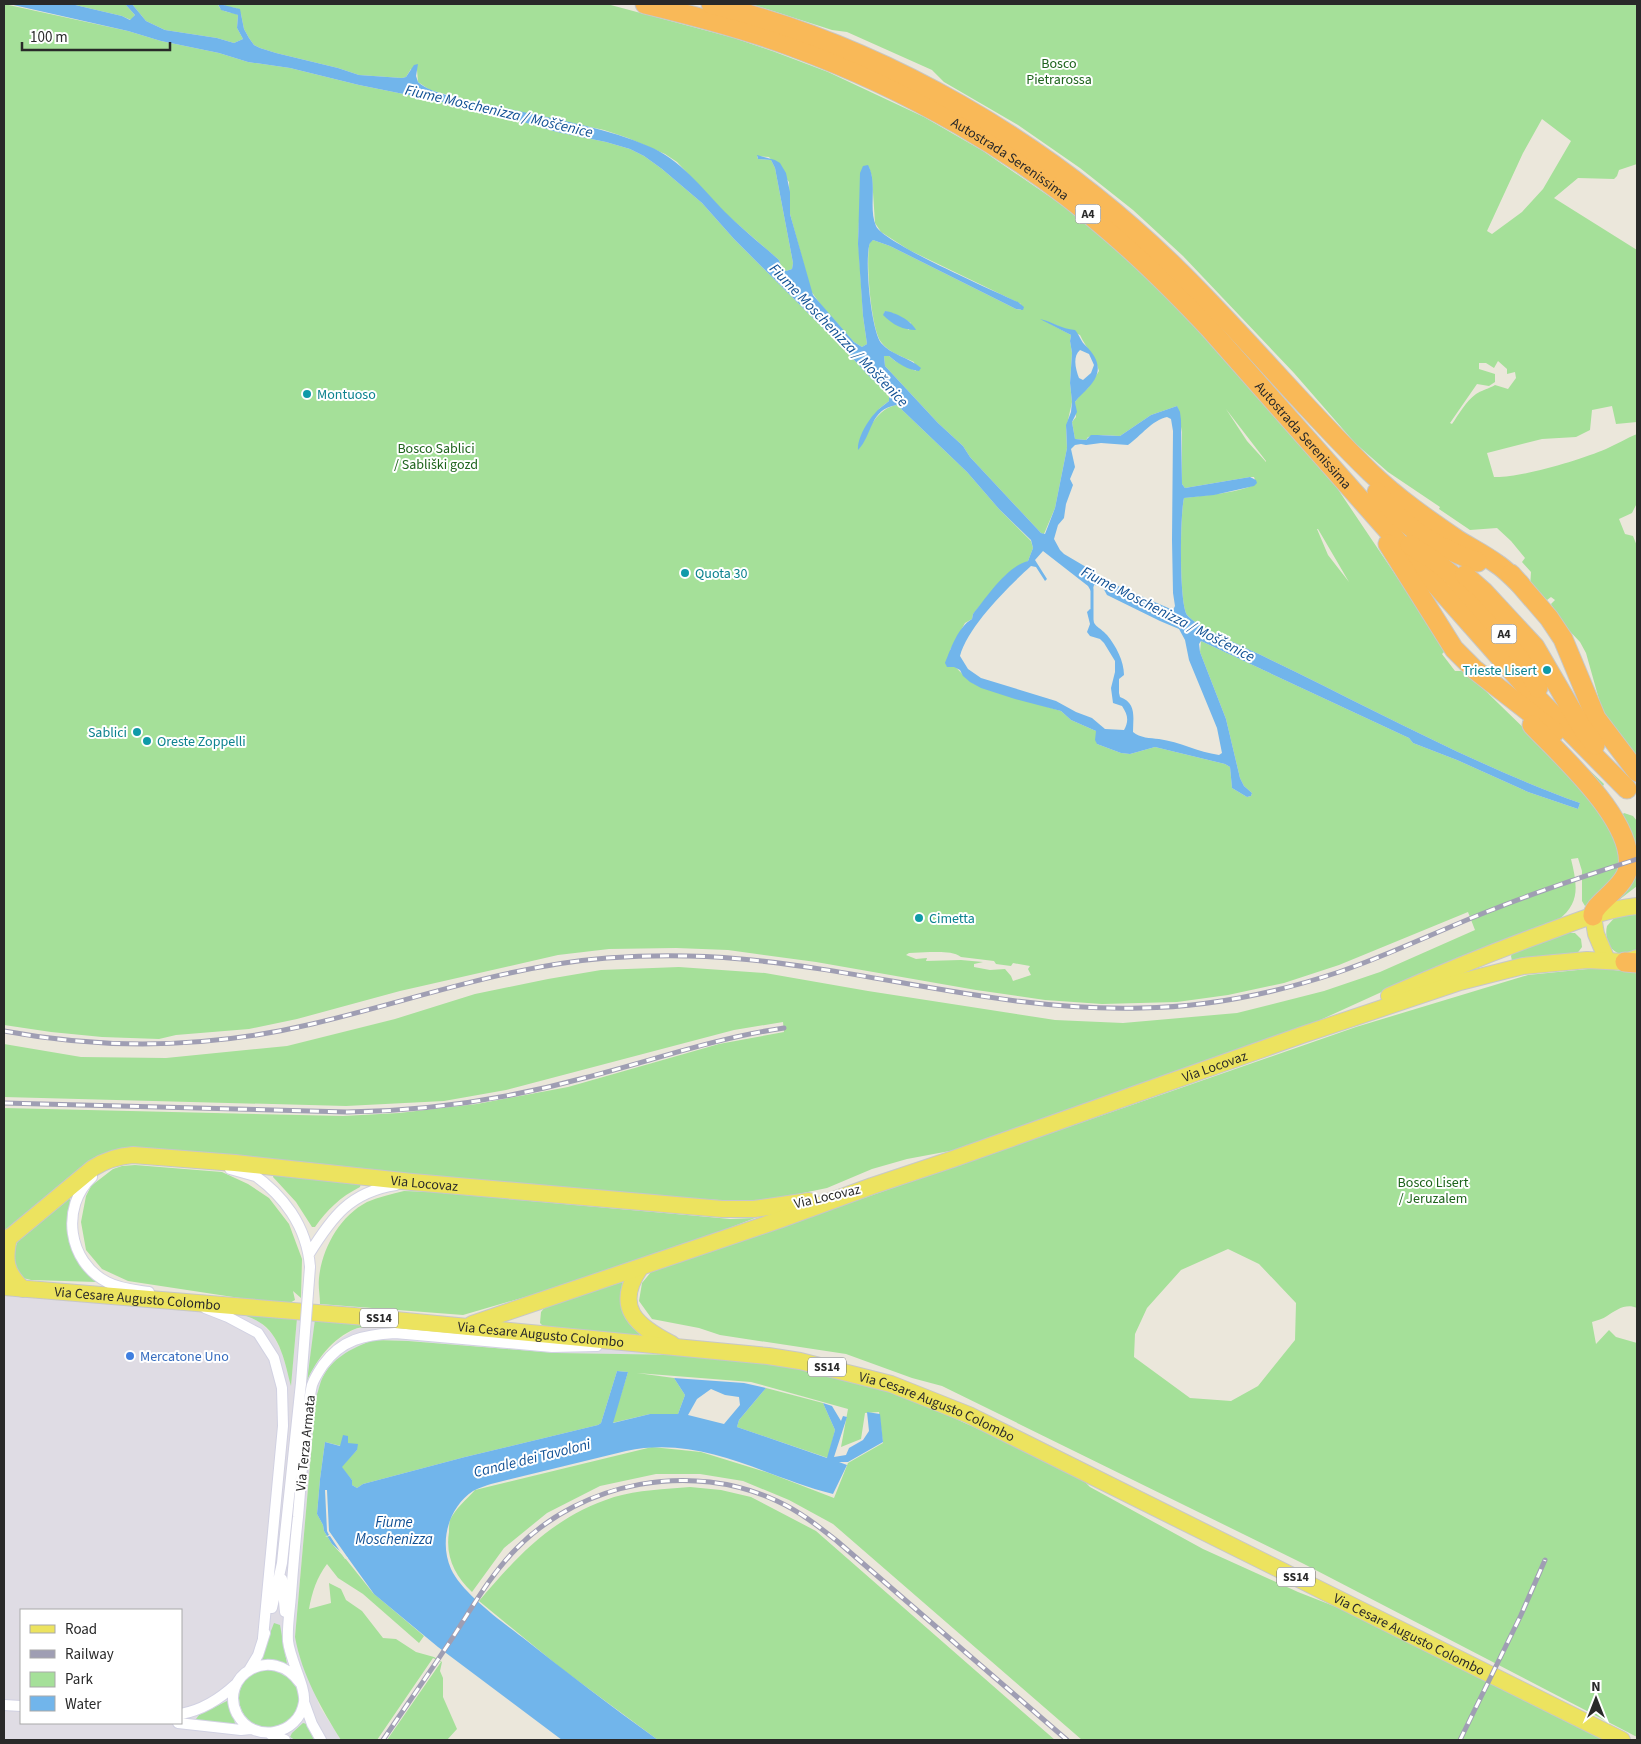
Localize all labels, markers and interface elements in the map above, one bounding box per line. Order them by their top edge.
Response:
scale bar [22,20,170,52]
text: 100 m [30,27,68,48]
park label: Bosco Pietrarossa [1026,54,1092,90]
water label: Fiume Moschenizza / Moščenice [403,80,595,143]
street label: Autostrada Serenissima [947,113,1073,206]
road number: A4 [1076,204,1100,223]
water label: Fiume Moschenizza / Moščenice [764,259,913,412]
street label: Autostrada Serenissima [1250,377,1356,494]
place label: Montuoso [317,385,376,405]
marker: Montuoso [301,388,313,400]
park label: Bosco Sablici / Sabliški gozd [394,439,478,475]
water label: Fiume Moschenizza / Moščenice [1077,561,1258,667]
place label: Quota 30 [695,564,748,584]
marker: Quota 30 [679,567,691,579]
road number: A4 [1492,624,1516,644]
place label: Trieste Lisert [1462,661,1537,681]
marker: Trieste Lisert [1541,664,1553,676]
place label: Sablici [88,723,127,743]
marker: Sablici [131,726,143,738]
place label: Oreste Zoppelli [157,732,246,752]
marker: Oreste Zoppelli [141,735,153,747]
place label: Cimetta [929,909,975,929]
marker: Cimetta [913,912,925,924]
street label: Via Locovaz [1180,1046,1250,1088]
street label: Via Locovaz [390,1171,459,1197]
park label: Bosco Lisert / Jeruzalem [1398,1173,1469,1209]
street label: Via Locovaz [792,1180,862,1214]
street label: Via Cesare Augusto Colombo [53,1282,222,1316]
road number: SS14 [360,1309,398,1328]
street label: Via Cesare Augusto Colombo [457,1317,625,1353]
place label: Mercatone Uno [140,1347,229,1367]
marker: Mercatone Uno [124,1350,136,1362]
road number: SS14 [808,1358,846,1376]
street label: Via Cesare Augusto Colombo [856,1367,1018,1447]
street label: Via Terza Armata [291,1394,321,1492]
water label: Canale dei Tavoloni [471,1434,593,1483]
water label: Fiume Moschenizza [355,1512,433,1550]
road number: SS14 [1277,1568,1315,1586]
street label: Via Cesare Augusto Colombo [1330,1589,1488,1681]
legend [20,1609,182,1724]
text: Road [65,1619,97,1640]
text: Railway [65,1644,114,1665]
text: Park [65,1669,94,1690]
north arrow [1571,1674,1621,1724]
text: N [1591,1677,1601,1697]
text: Water [65,1694,102,1715]

